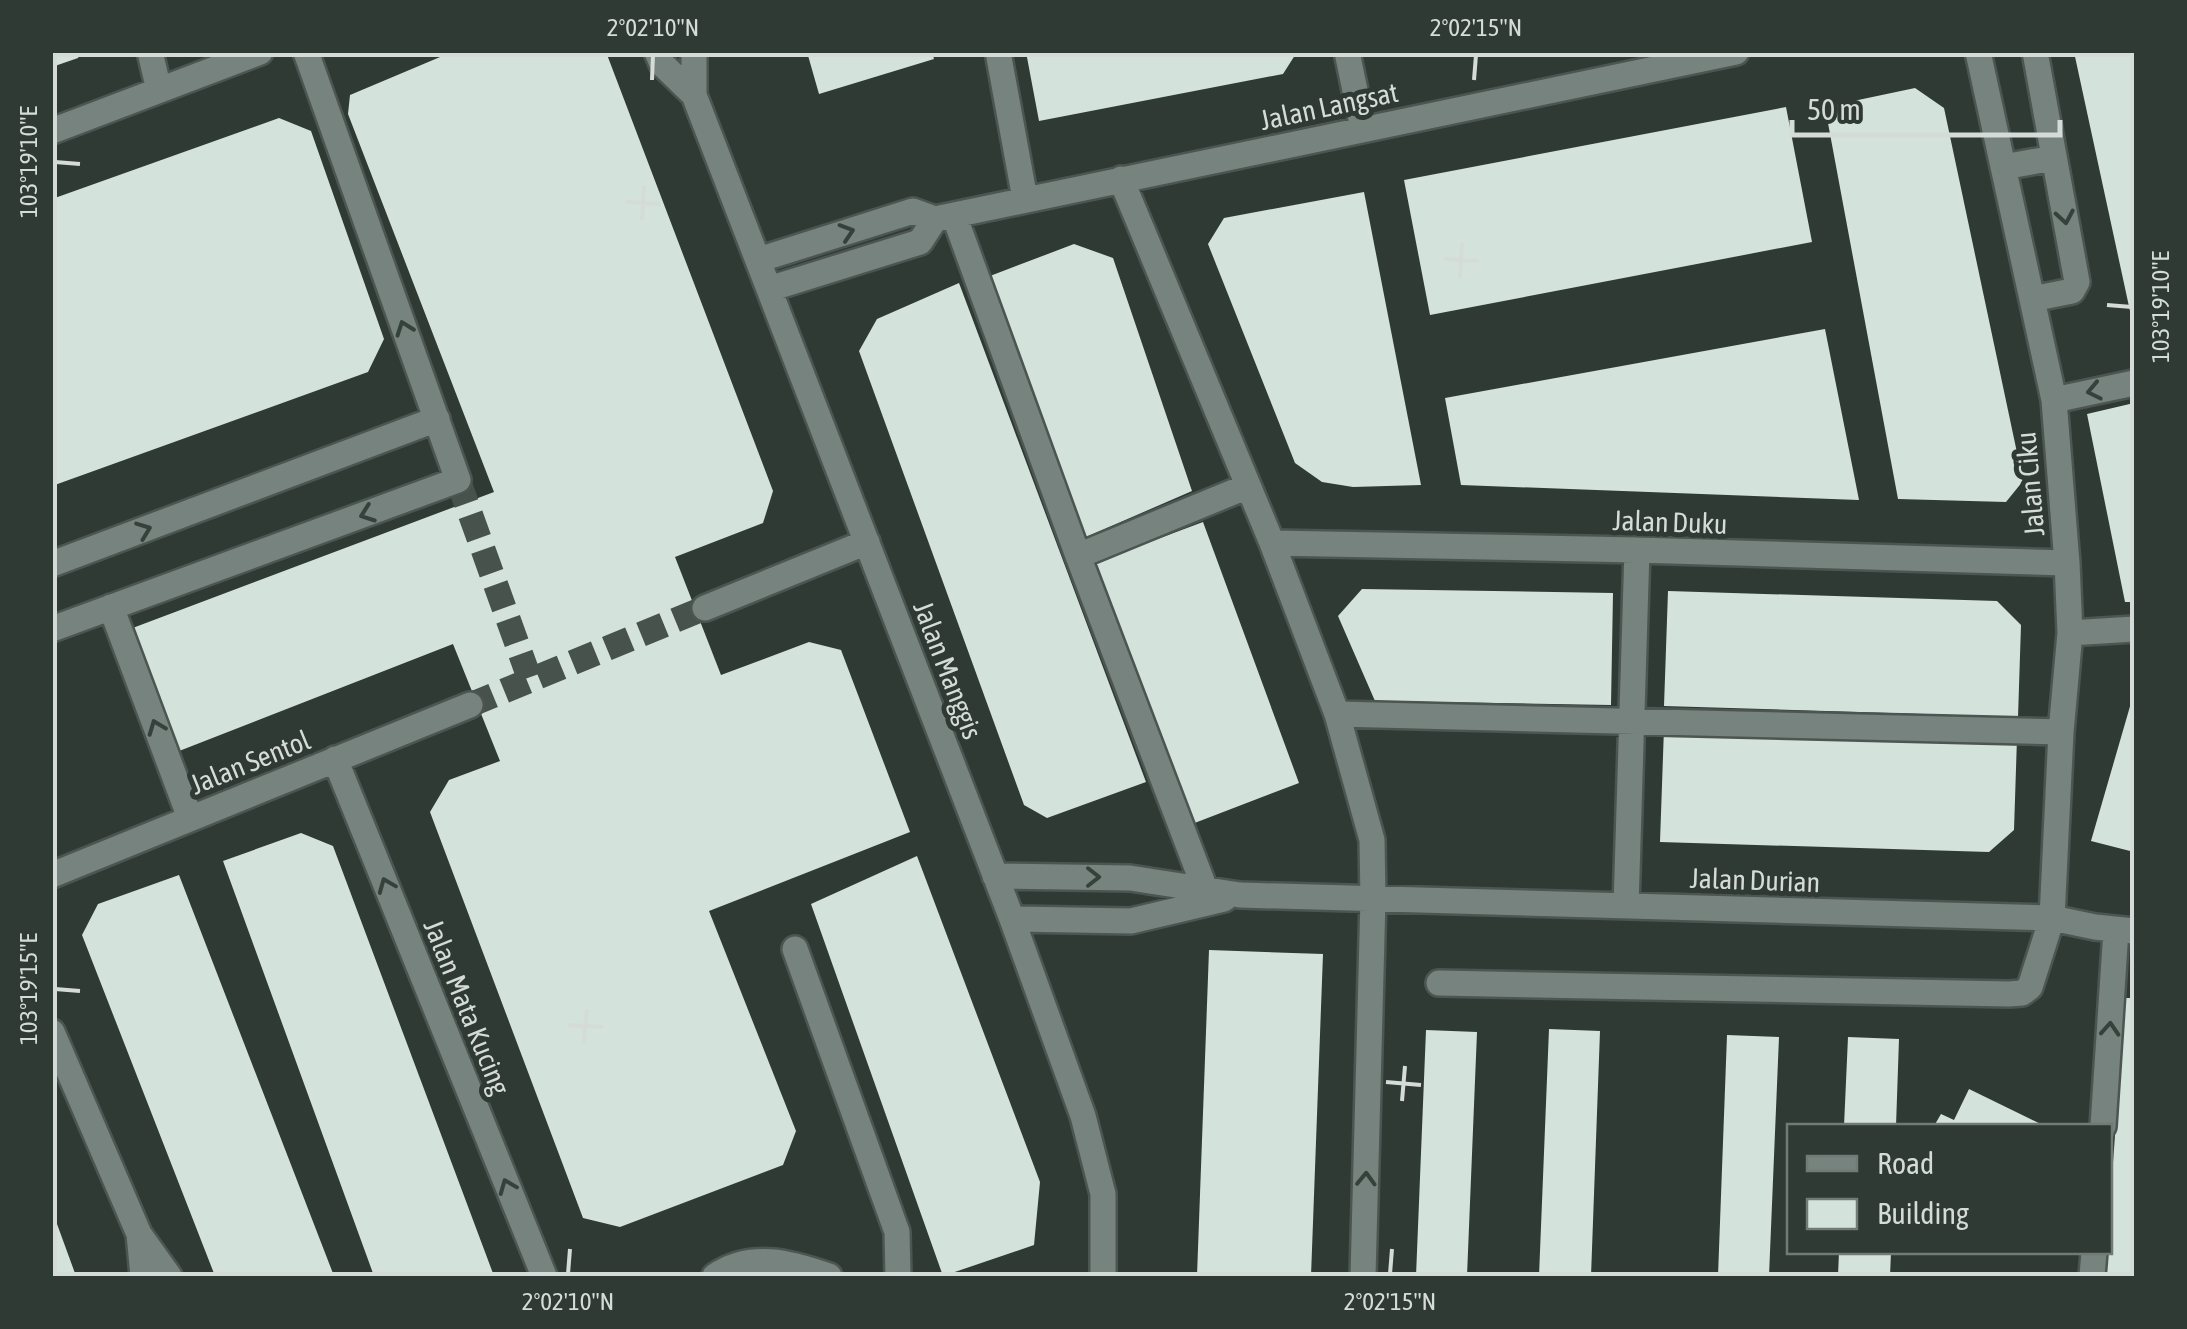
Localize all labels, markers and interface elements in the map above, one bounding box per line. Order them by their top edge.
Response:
text: 2°02'10"N [607,13,699,41]
text: 2°02'15"N [1430,13,1522,41]
scale bar [1792,75,2060,137]
street label: Jalan Langsat [1257,76,1401,136]
text: 50 m [1807,92,1861,126]
text: 103°19'10"E [14,106,42,218]
one-way arrow [2054,209,2075,225]
one-way arrow [837,223,854,244]
text: 103°19'10"E [2146,251,2174,363]
one-way arrow [395,320,416,337]
one-way arrow [2086,380,2103,401]
street label: Jalan Ciku [2009,430,2051,538]
one-way arrow [359,502,376,523]
street label: Jalan Duku [1612,504,1728,540]
one-way arrow [134,521,151,541]
street label: Jalan Manggis [907,597,989,743]
one-way arrow [147,720,168,737]
street label: Jalan Sentol [185,723,315,800]
street label: Jalan Durian [1689,862,1821,898]
one-way arrow [1086,866,1101,888]
one-way arrow [377,877,397,894]
street label: Jalan Mata Kucing [417,915,517,1099]
text: 103°19'15"E [14,933,42,1045]
one-way arrow [2098,1021,2120,1037]
legend [1787,1124,2112,1254]
text: Road [1877,1146,1934,1180]
one-way arrow [1355,1171,1376,1187]
one-way arrow [499,1178,519,1196]
text: Building [1877,1196,1969,1230]
text: 2°02'10"N [522,1287,614,1315]
text: 2°02'15"N [1344,1287,1436,1315]

